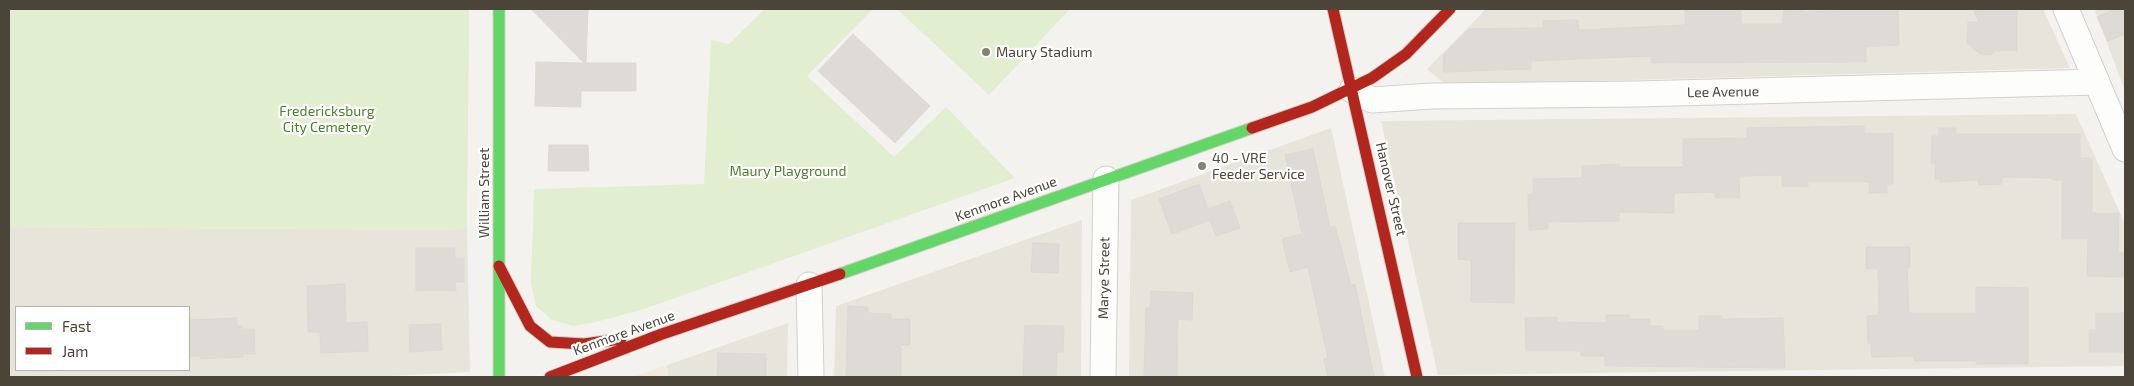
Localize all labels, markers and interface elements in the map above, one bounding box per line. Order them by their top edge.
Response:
place label: Maury Stadium [996,44,1093,60]
marker: Maury Stadium [980,46,992,58]
street label: Lee Avenue [1687,83,1759,101]
park label: Fredericksburg City Cemetery [279,103,375,136]
street label: Hanover Street [1372,141,1410,237]
street label: William Street [476,148,492,238]
place label: 40 - VRE Feeder Service [1212,150,1305,182]
marker: 40 - VRE Feeder Service [1196,160,1208,172]
park label: Maury Playground [730,163,846,179]
street label: Kenmore Avenue [953,173,1059,225]
street label: Marye Street [1095,237,1113,319]
legend [15,306,190,371]
street label: Kenmore Avenue [571,307,677,359]
text: Fast [62,317,91,335]
text: Jam [62,342,88,360]

